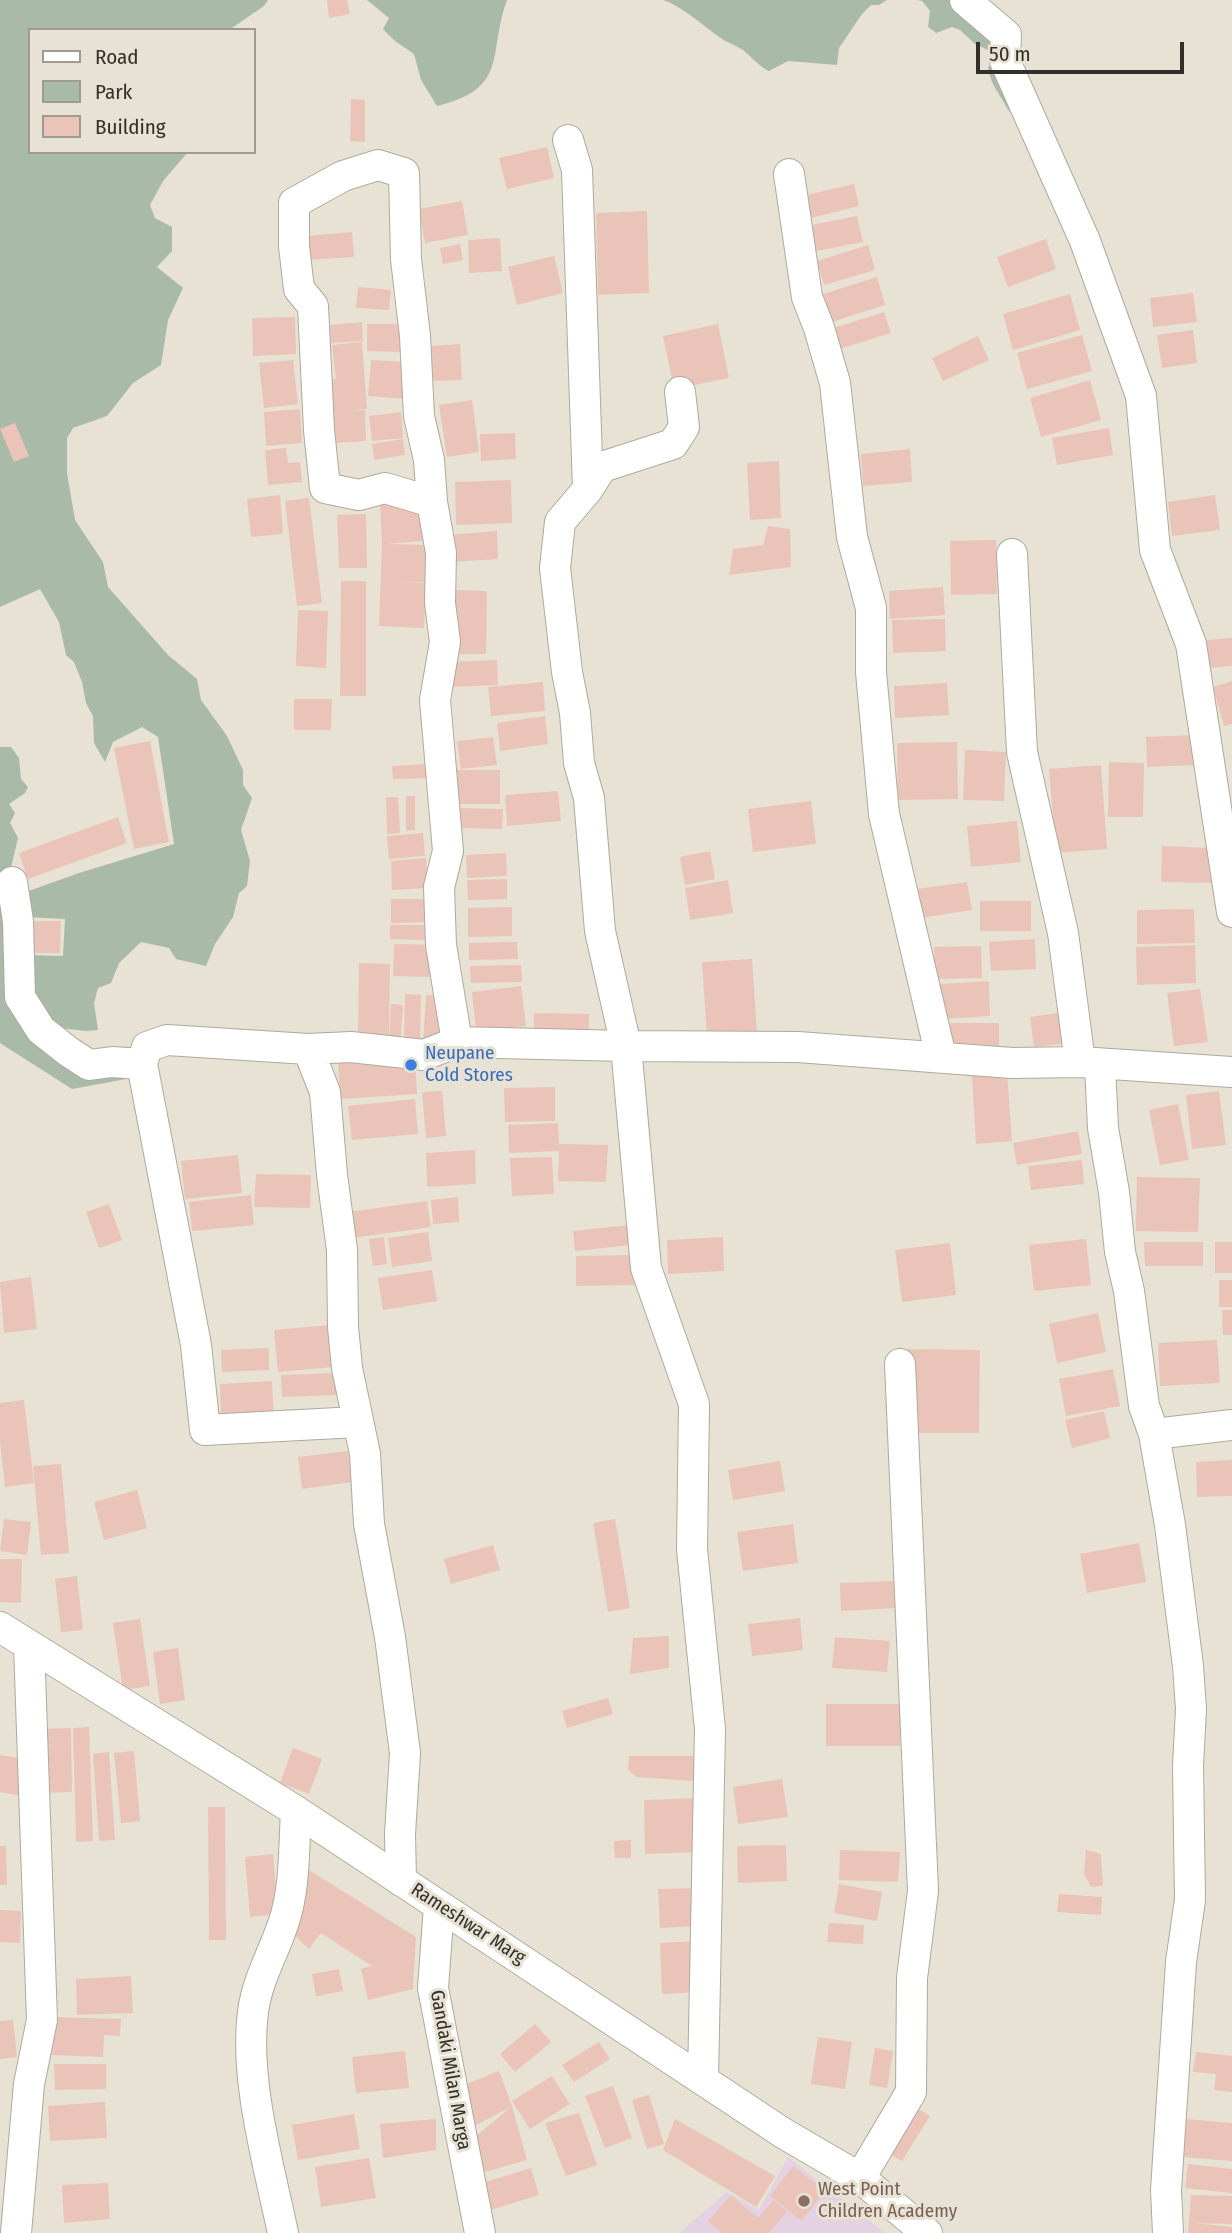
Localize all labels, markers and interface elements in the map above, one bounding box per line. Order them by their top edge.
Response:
legend [28,28,256,154]
scale bar [980,28,1188,72]
text: 50 m [989,41,1031,67]
text: Road [95,44,139,70]
text: Park [95,79,132,105]
text: Building [95,114,166,140]
place label: Neupane Cold Stores [425,1043,513,1087]
marker: Neupane Cold Stores [403,1057,419,1073]
street label: Rameshwar Marg [406,1878,530,1970]
street label: Gandaki Milan Marga [425,1988,475,2152]
place label: West Point Children Academy [818,2179,957,2223]
marker: West Point Children Academy [796,2193,812,2209]

